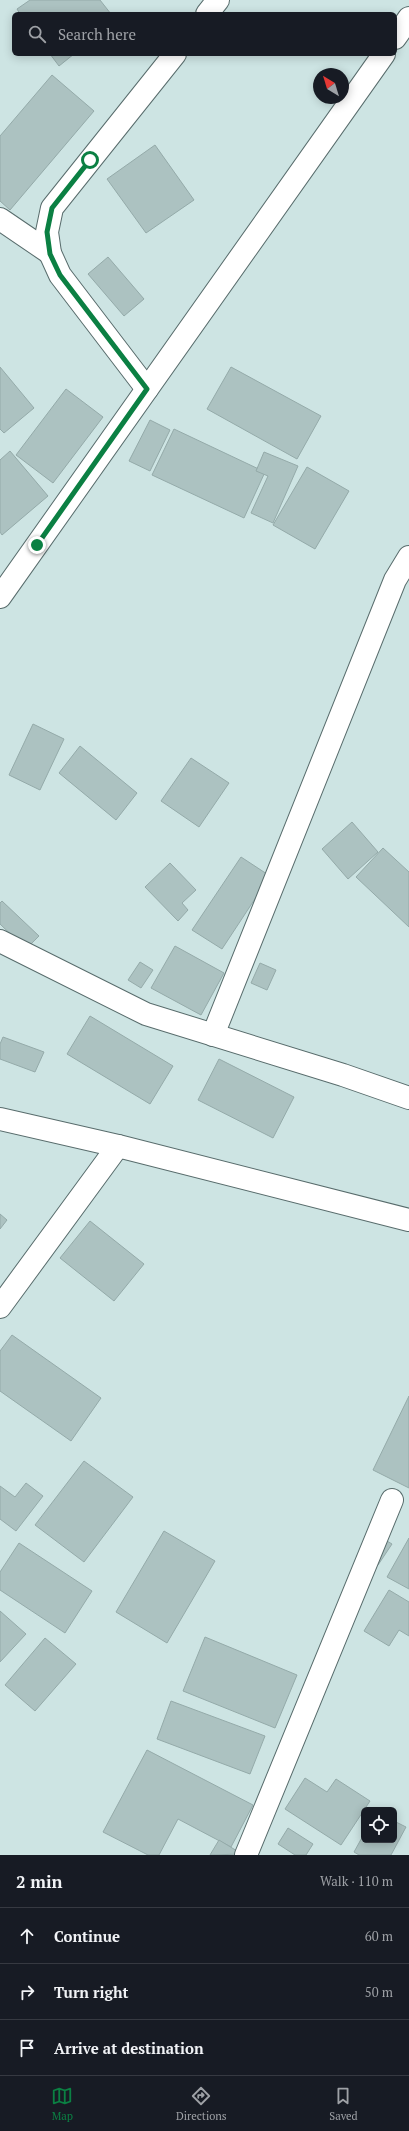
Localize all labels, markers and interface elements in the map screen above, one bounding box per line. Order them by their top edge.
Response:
search box [12,12,397,56]
icon: search [26,23,48,45]
text: Search here [58,24,136,44]
north arrow [313,68,349,104]
route start [81,151,99,169]
route end [28,536,46,554]
map controls [361,1807,397,1843]
button: locate [361,1807,397,1843]
text: 2 min [16,1870,63,1893]
text: Walk · 110 m [320,1872,393,1890]
icon: ahead [16,1925,38,1947]
text: Continue [54,1926,120,1946]
text: 60 m [365,1927,393,1945]
icon: right [16,1981,38,2003]
text: Turn right [54,1982,129,2002]
text: 50 m [365,1983,393,2001]
icon: arrive [16,2037,38,2059]
text: Arrive at destination [54,2038,204,2058]
tab: Map [51,2085,73,2123]
tab: Directions [176,2085,227,2123]
tab: Saved [329,2085,358,2123]

